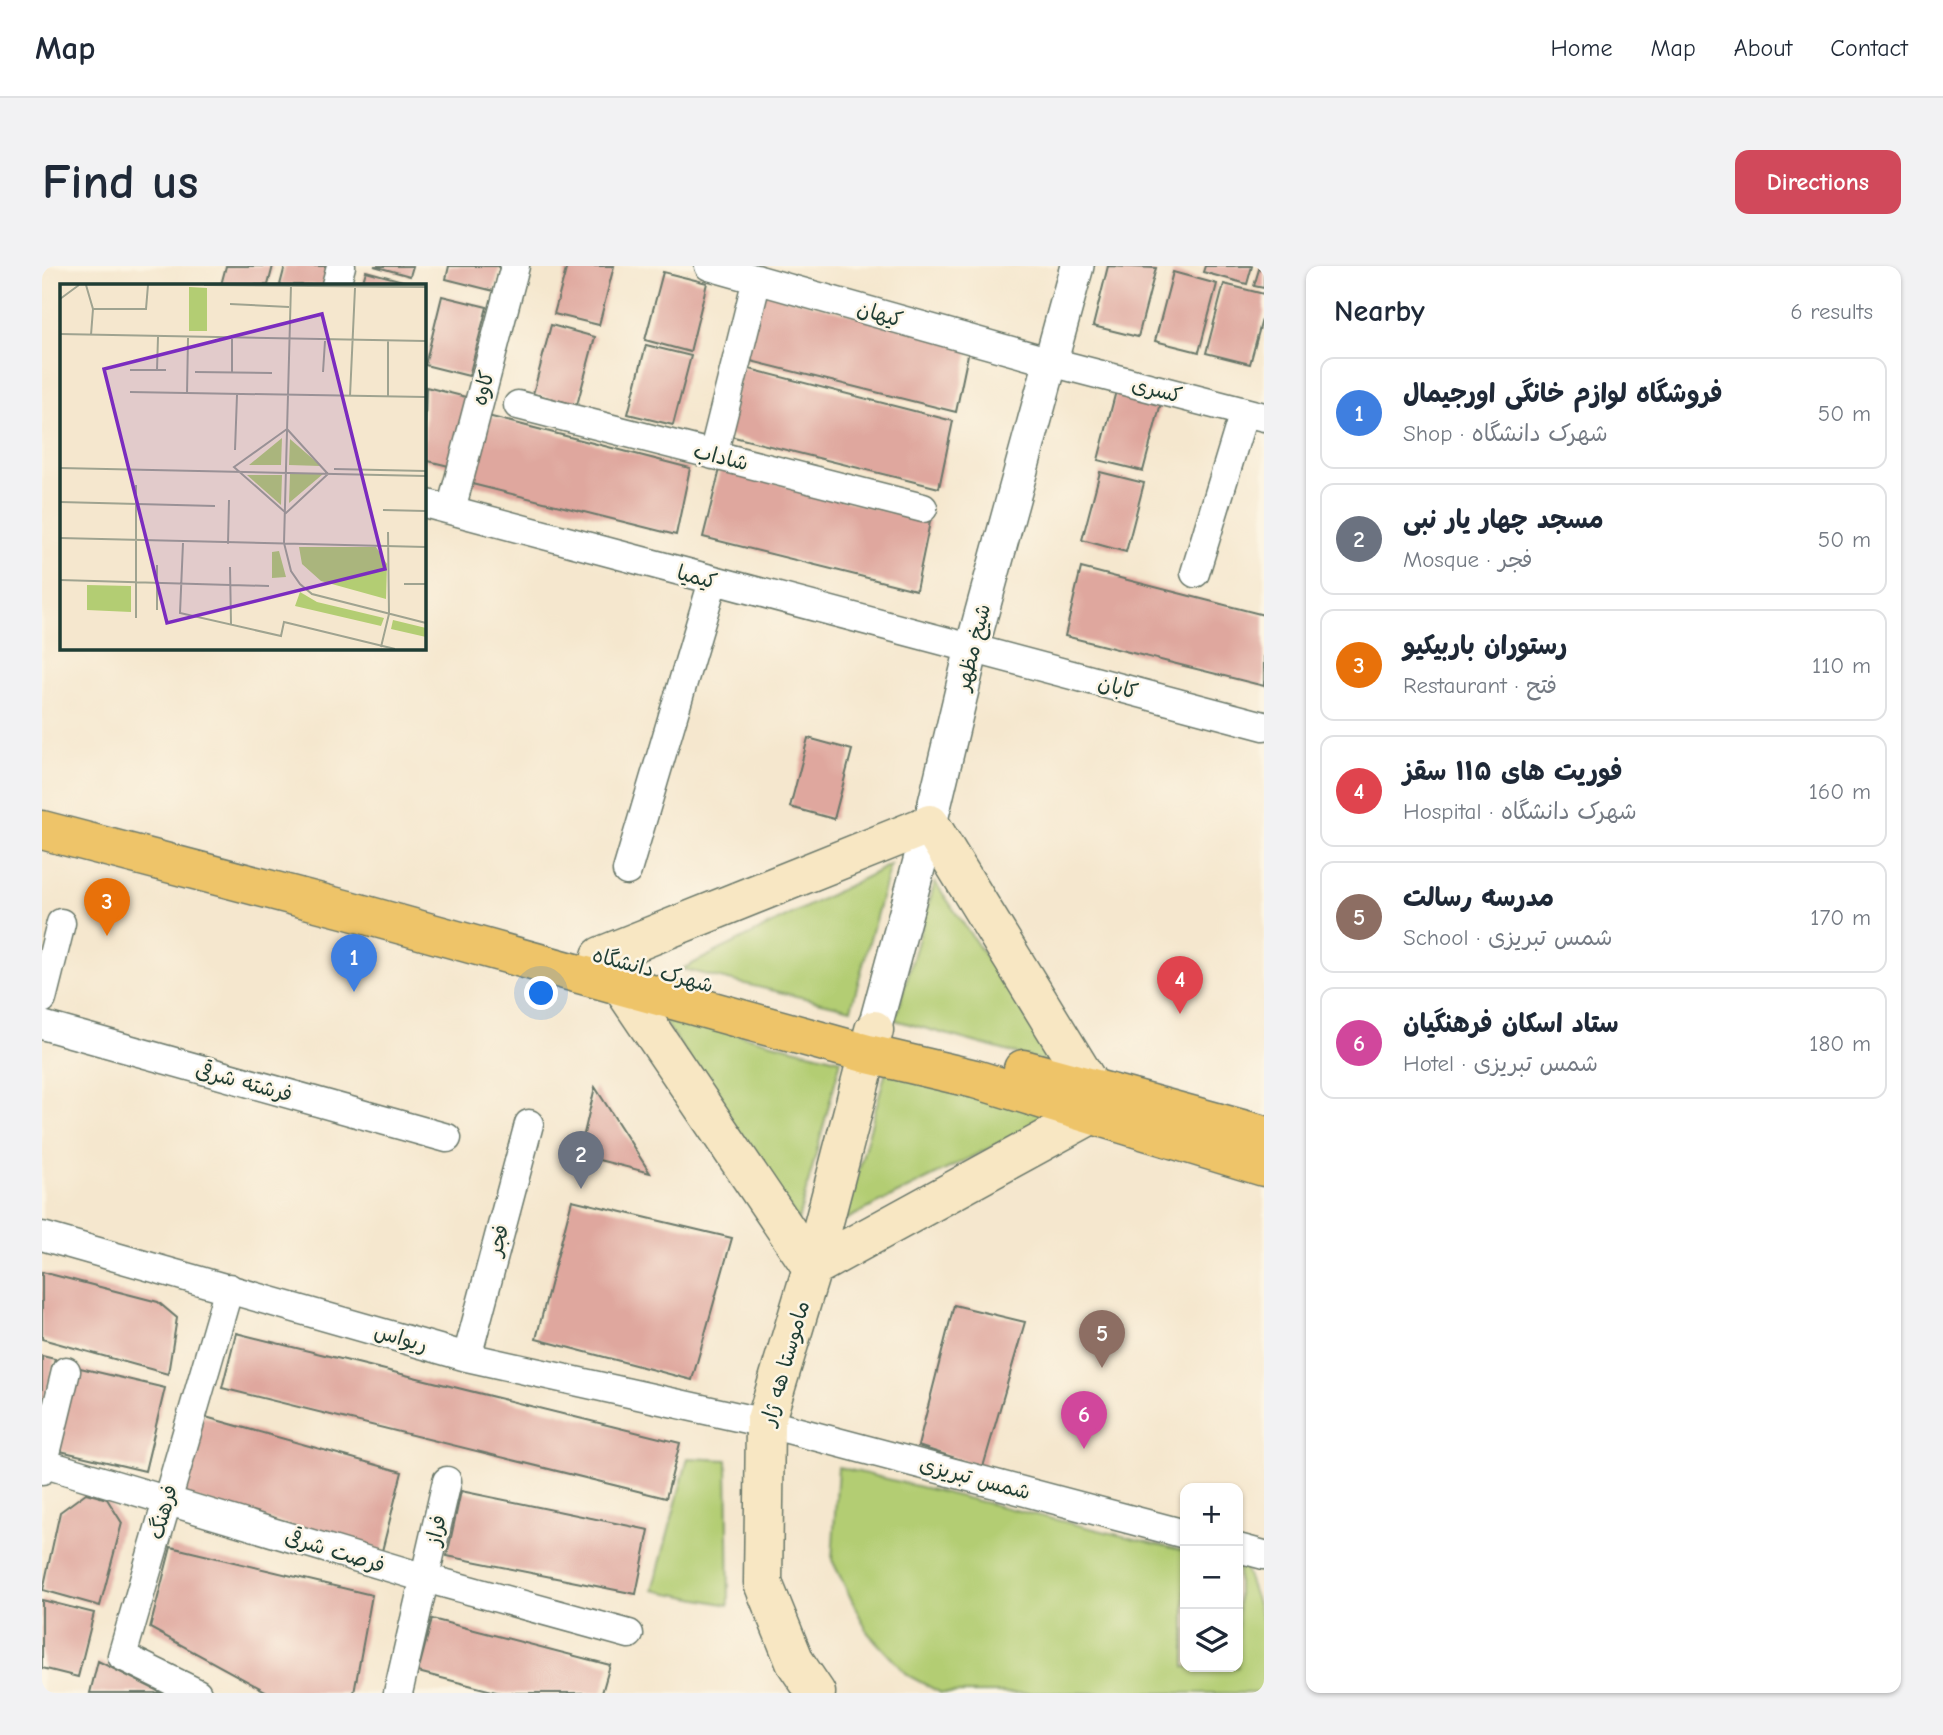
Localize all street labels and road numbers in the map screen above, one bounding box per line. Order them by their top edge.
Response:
street label: کیهان [854,296,906,332]
street label: کاوه [467,368,499,408]
street label: کسری [1129,372,1185,408]
street label: شاداب [691,439,751,476]
street label: کیمیا [674,560,720,594]
street label: شیخ مظهر [950,601,997,695]
street label: کابان [1095,670,1141,705]
street label: شهرک دانشگاه [590,942,716,998]
street label: فرشته شرقی [193,1057,295,1106]
street label: فجر [482,1222,514,1260]
street label: ماموستا هه ژار [755,1298,815,1430]
street label: ریواس [371,1319,430,1358]
street label: شمس تبریزی [917,1452,1033,1505]
street label: فرهنگ [144,1482,182,1542]
street label: فراز [420,1512,451,1550]
street label: فرصت شرقی [282,1523,388,1578]

